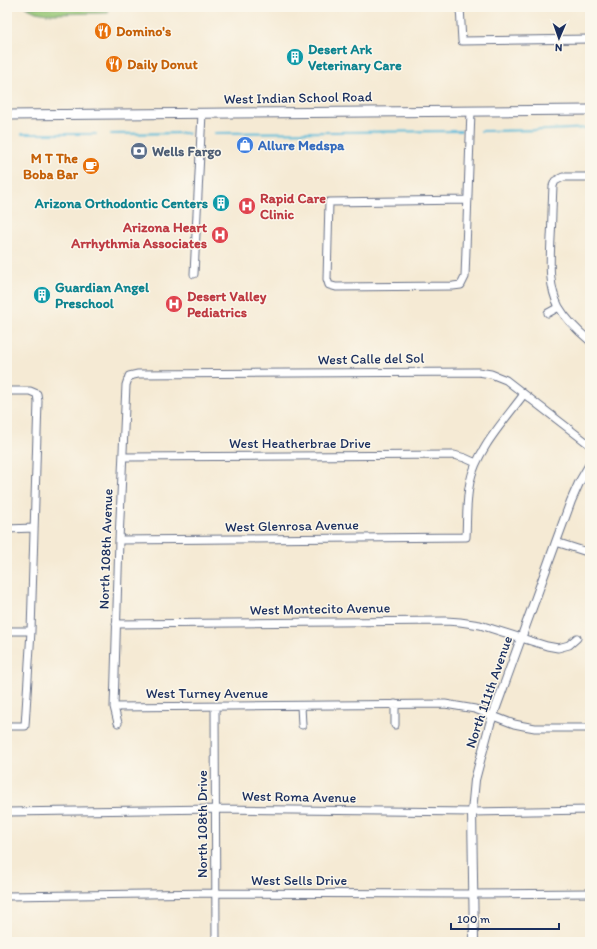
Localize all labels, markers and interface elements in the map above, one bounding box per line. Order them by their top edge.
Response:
north arrow [539,18,579,58]
restaurant icon: Domino's [93,21,113,41]
place label: Domino's [116,23,171,40]
place label: Desert Ark Veterinary Care [308,41,402,74]
text: N [555,41,563,54]
building icon: Desert Ark Veterinary Care [285,47,305,67]
restaurant icon: Daily Donut [104,54,124,74]
place label: Daily Donut [127,56,198,73]
street label: West Indian School Road [224,88,373,108]
shop icon: Allure Medspa [235,135,255,155]
place label: Allure Medspa [257,137,345,154]
bank icon: Wells Fargo [129,141,149,161]
place label: Wells Fargo [152,143,221,160]
place label: M T The Boba Bar [23,150,79,183]
cafe icon: M T The Boba Bar [81,156,101,176]
place label: Rapid Care Clinic [260,190,326,223]
building icon: Arizona Orthodontic Centers [211,193,231,213]
place label: Arizona Orthodontic Centers [34,195,208,212]
hospital icon: Rapid Care Clinic [237,196,257,216]
place label: Arizona Heart Arrhythmia Associates [70,219,208,252]
hospital icon: Arizona Heart Arrhythmia Associates [210,225,230,245]
place label: Guardian Angel Preschool [55,279,150,312]
building icon: Guardian Angel Preschool [32,285,52,305]
place label: Desert Valley Pediatrics [187,288,267,321]
hospital icon: Desert Valley Pediatrics [164,294,184,314]
street label: West Calle del Sol [317,350,425,368]
street label: West Heatherbrae Drive [229,435,371,452]
street label: North 108th Avenue [95,488,117,610]
street label: West Glenrosa Avenue [225,516,359,536]
street label: West Montecito Avenue [250,599,391,619]
street label: North 111th Avenue [462,633,516,750]
street label: West Turney Avenue [146,685,269,702]
street label: North 108th Drive [194,770,211,878]
street label: West Roma Avenue [242,788,357,807]
street label: West Sells Drive [251,872,347,889]
scale bar [451,905,559,931]
text: 100 m [457,912,490,926]

